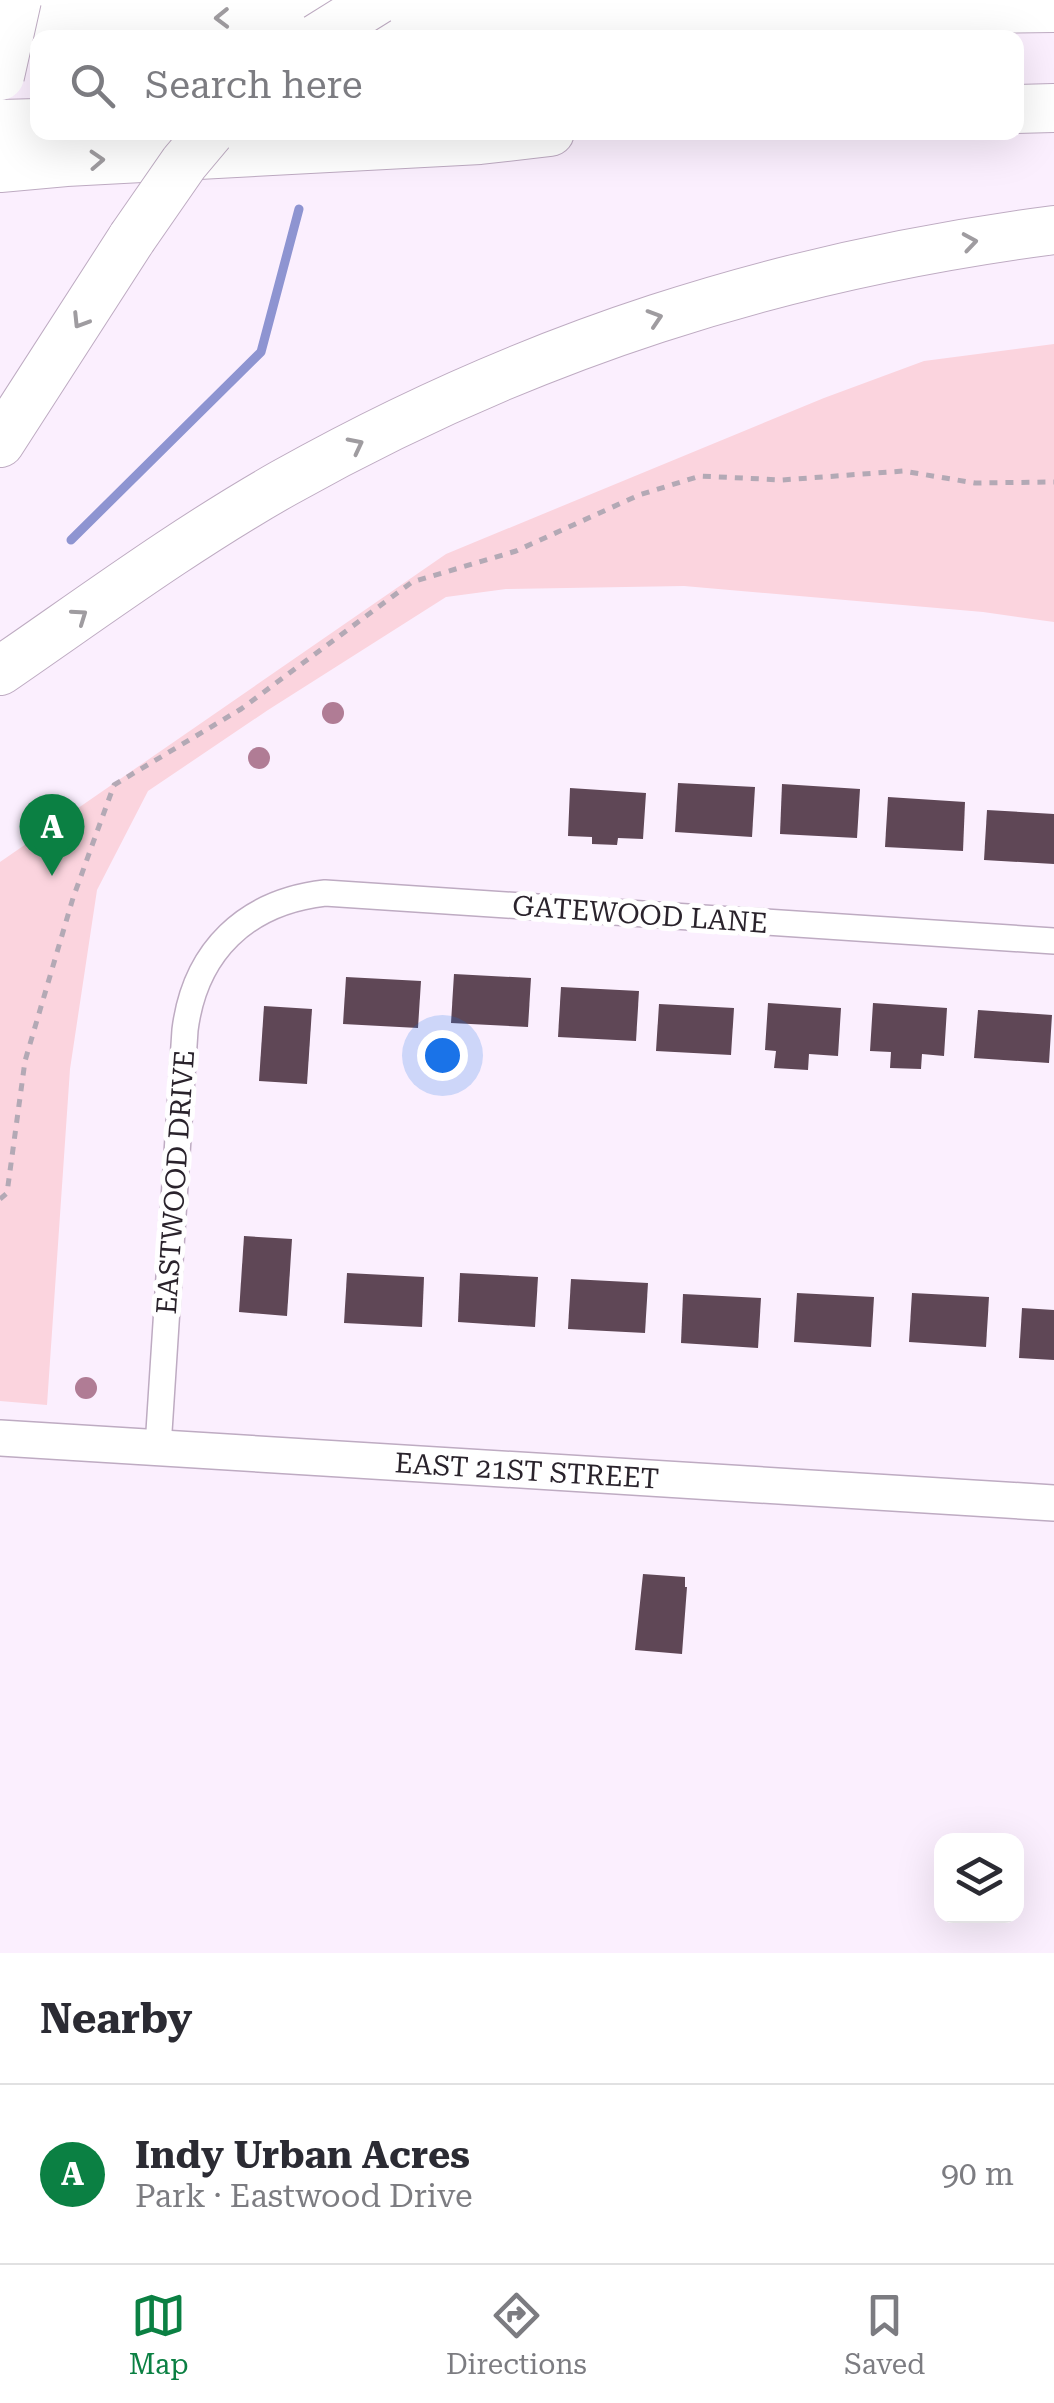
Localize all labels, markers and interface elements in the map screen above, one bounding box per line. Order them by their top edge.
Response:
one-way arrow [213,7,228,29]
search box [30,30,1024,140]
icon: search [65,58,120,113]
text: Search here [145,63,363,107]
one-way arrow [90,150,106,171]
one-way arrow [962,232,979,253]
one-way arrow [645,309,663,330]
one-way arrow [73,310,92,328]
one-way arrow [346,438,364,457]
one-way arrow [69,610,88,628]
pin: A [20,794,84,876]
street label: GATEWOOD LANE [511,889,769,940]
your location [417,1030,468,1081]
street label: EASTWOOD DRIVE [150,1049,201,1315]
street label: EAST 21ST STREET [394,1446,660,1496]
map controls [934,1833,1024,1923]
button: layers [934,1833,1024,1923]
text: Nearby [40,1994,192,2043]
text: Indy Urban Acres [135,2133,470,2177]
text: A [61,2155,84,2193]
text: 90 m [941,2155,1014,2193]
text: Park · Eastwood Drive [135,2177,473,2215]
tab: Map [129,2288,189,2381]
tab: Directions [446,2288,587,2381]
tab: Saved [844,2288,925,2381]

